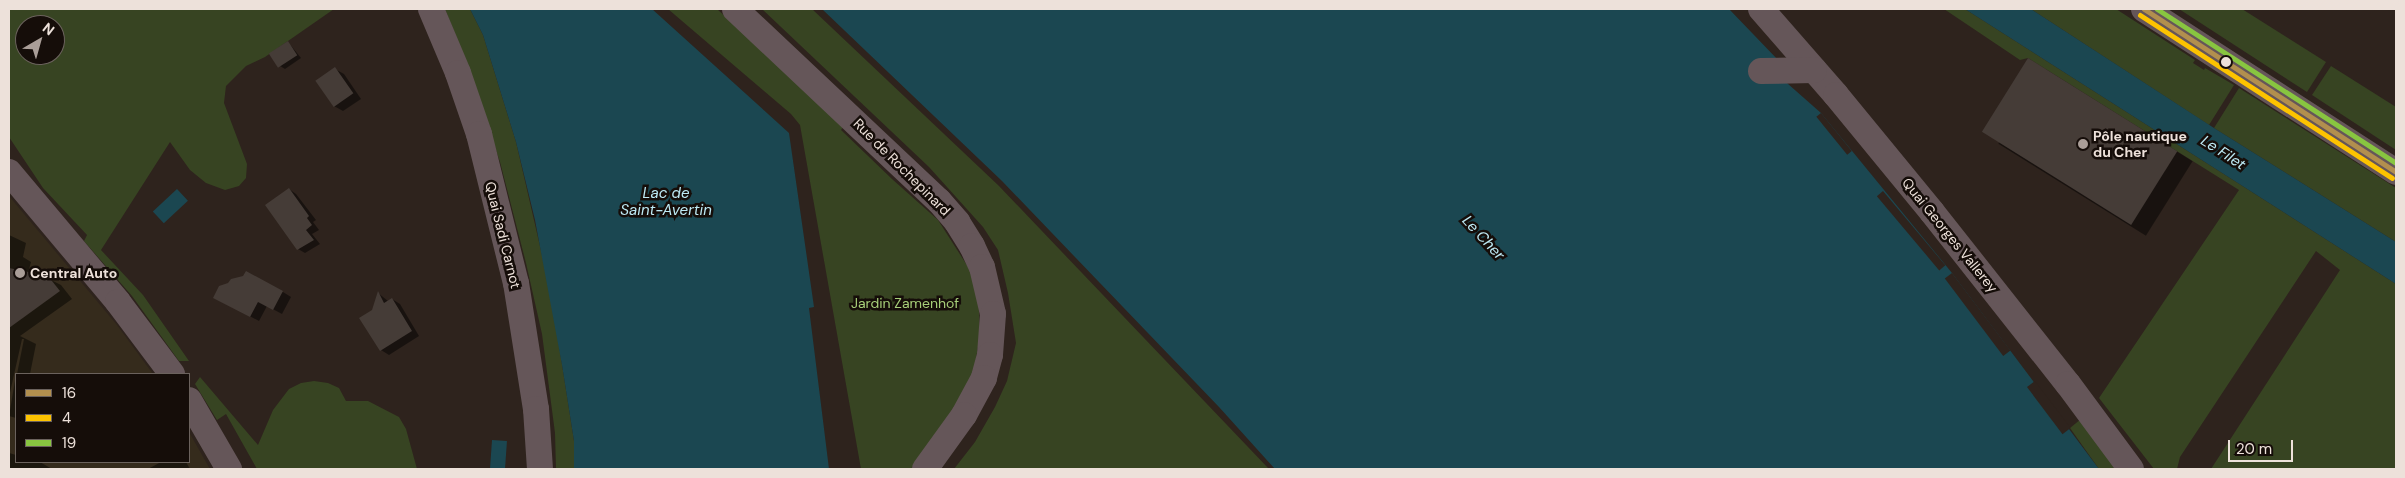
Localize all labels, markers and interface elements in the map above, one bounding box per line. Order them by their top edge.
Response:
north arrow [15,15,65,65]
text: N [39,19,58,39]
unlabelled marker [2221,57,2231,67]
street label: Rue de Rochepinard [850,115,954,219]
place label: Pôle nautique du Cher [2093,128,2187,160]
water label: Le Filet [2197,132,2249,174]
marker: Pôle nautique du Cher [2077,138,2089,150]
street label: Quai Georges Vallerey [1899,174,2001,296]
street label: Quai Sadi Carnot [482,180,524,290]
water label: Lac de Saint-Avertin [620,184,712,219]
water label: Le Cher [1458,212,1508,264]
place label: Central Auto [30,265,117,281]
marker: Central Auto [14,267,26,279]
park label: Jardin Zamenhof [851,295,959,311]
legend [15,373,190,463]
text: 16 [62,383,76,403]
text: 4 [62,408,71,428]
scale bar [2230,430,2295,462]
text: 19 [62,433,76,453]
text: 20 m [2236,439,2272,459]

